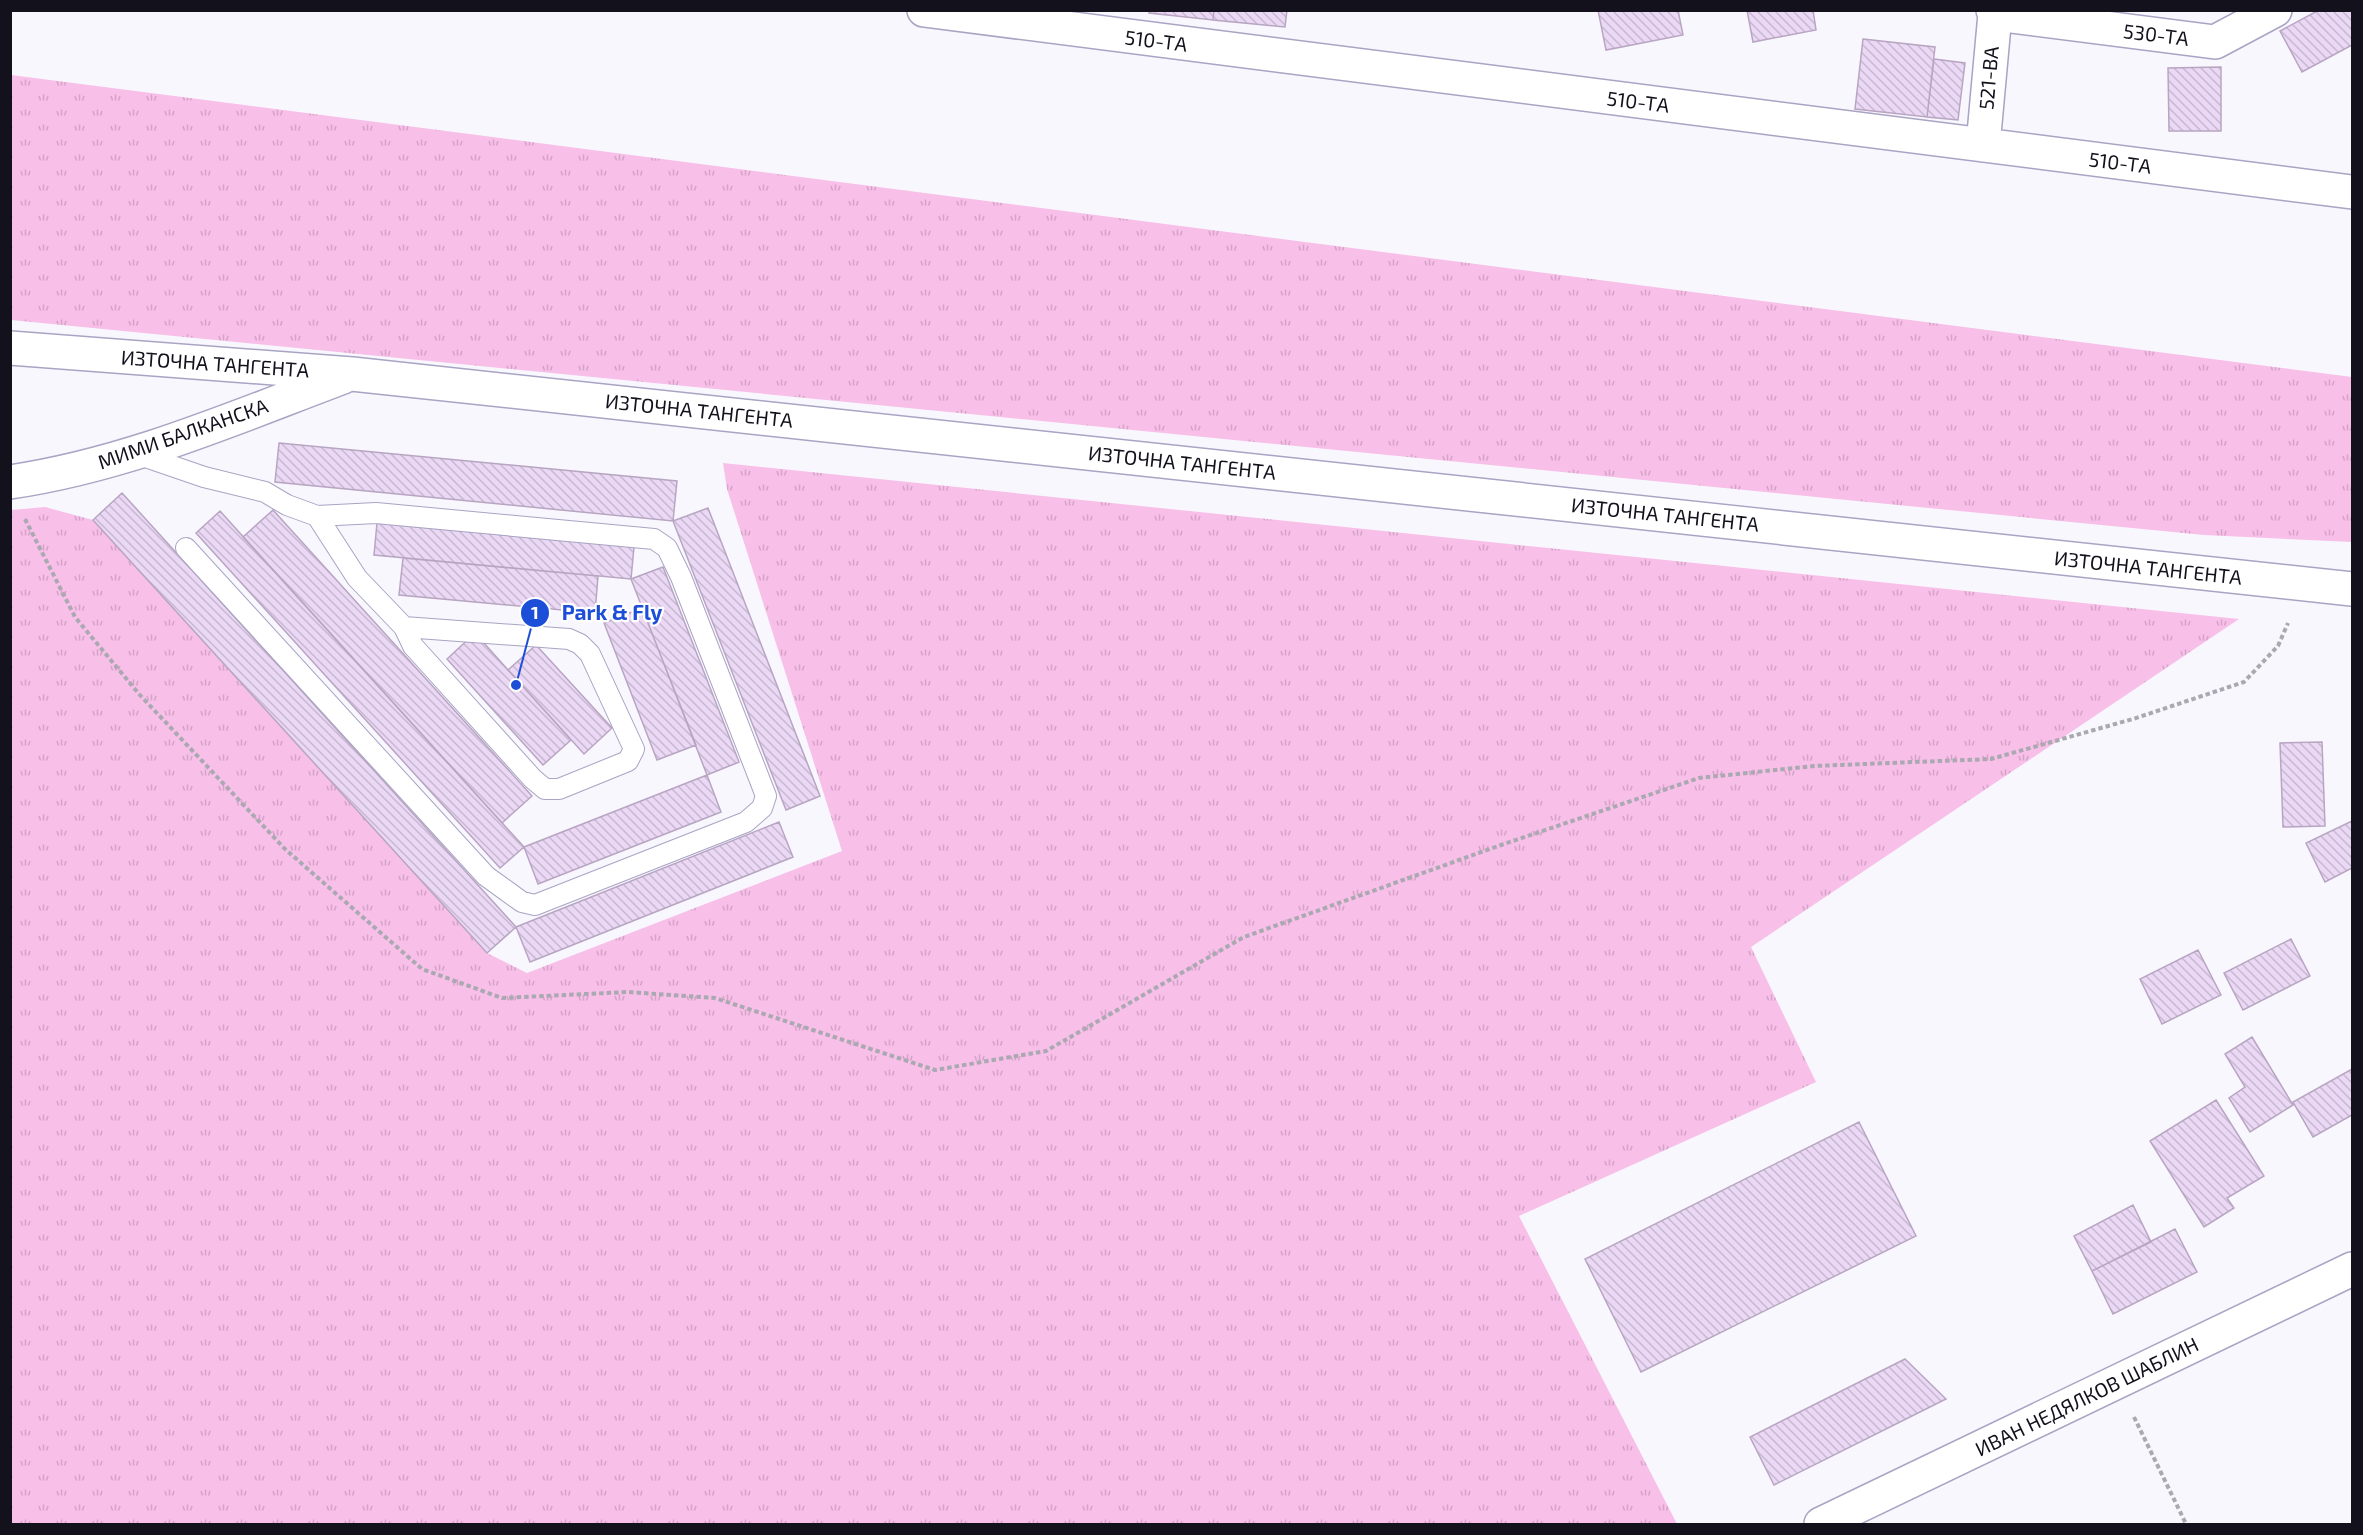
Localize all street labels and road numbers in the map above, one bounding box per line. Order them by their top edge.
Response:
street label: 530-ТА [2122,18,2191,50]
street label: 510-ТА [1124,24,1189,56]
street label: 521-ВА [1973,45,2003,111]
street label: 510-ТА [1606,85,1671,117]
street label: 510-ТА [2088,146,2153,178]
street label: ИЗТОЧНА ТАНГЕНТА [120,344,311,382]
street label: ИЗТОЧНА ТАНГЕНТА [604,388,795,432]
street label: МИМИ БАЛКАНСКА [94,393,271,473]
street label: ИЗТОЧНА ТАНГЕНТА [1087,440,1278,484]
street label: ИЗТОЧНА ТАНГЕНТА [1570,492,1761,536]
street label: ИЗТОЧНА ТАНГЕНТА [2053,545,2244,589]
street label: ИВАН НЕДЯЛКОВ ШАБЛИН [1971,1332,2202,1461]

